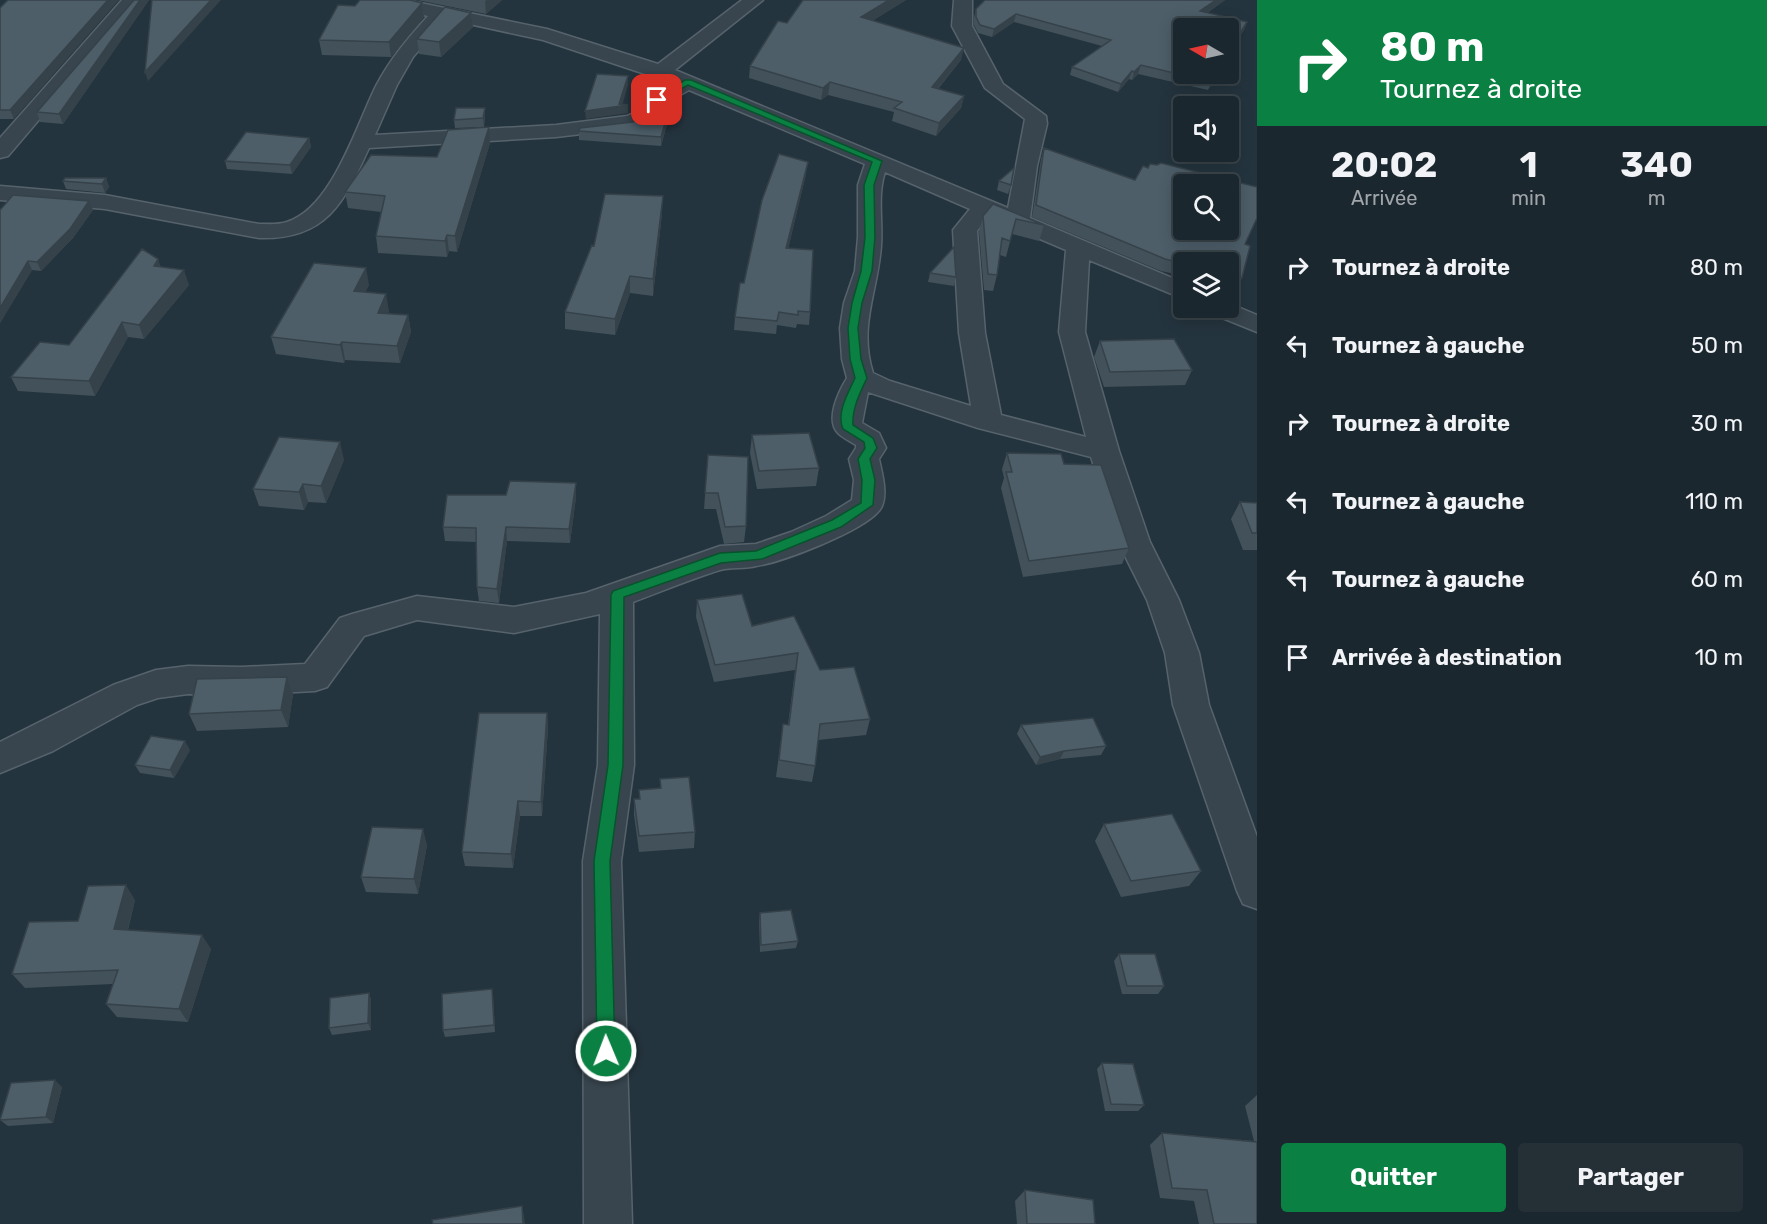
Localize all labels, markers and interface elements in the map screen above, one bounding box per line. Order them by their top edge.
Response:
north arrow [1173,18,1239,84]
map controls [1173,18,1239,318]
text: 80 m [1380,22,1484,72]
icon: right [1281,24,1359,102]
text: Tournez à droite [1380,73,1582,105]
pin [631,74,682,125]
icon: arrive [640,83,673,116]
button: sound [1173,96,1239,162]
text: 20:02 [1331,143,1437,186]
text: 1 [1520,143,1538,186]
text: 340 [1620,143,1693,186]
button: search [1173,174,1239,240]
text: Arrivée [1351,186,1417,210]
text: min [1511,186,1546,210]
text: m [1648,186,1665,210]
icon: right [1281,251,1314,284]
button: layers [1173,252,1239,318]
text: Tournez à droite [1332,254,1510,281]
text: 80 m [1690,254,1743,281]
icon: left [1281,329,1314,362]
text: Tournez à gauche [1332,332,1525,359]
text: 50 m [1691,332,1743,359]
icon: right [1281,407,1314,440]
text: Tournez à droite [1332,410,1510,437]
text: 30 m [1691,410,1743,437]
icon: left [1281,485,1314,518]
text: Tournez à gauche [1332,488,1525,515]
text: 110 m [1685,488,1743,515]
icon: left [1281,563,1314,596]
text: Tournez à gauche [1332,566,1525,593]
text: 60 m [1691,566,1743,593]
icon: arrive [1281,641,1314,674]
text: Arrivée à destination [1332,644,1562,671]
text: 10 m [1695,644,1743,671]
position arrow [574,1019,638,1083]
button: Quitter [1281,1143,1506,1212]
button: Partager [1518,1143,1743,1212]

